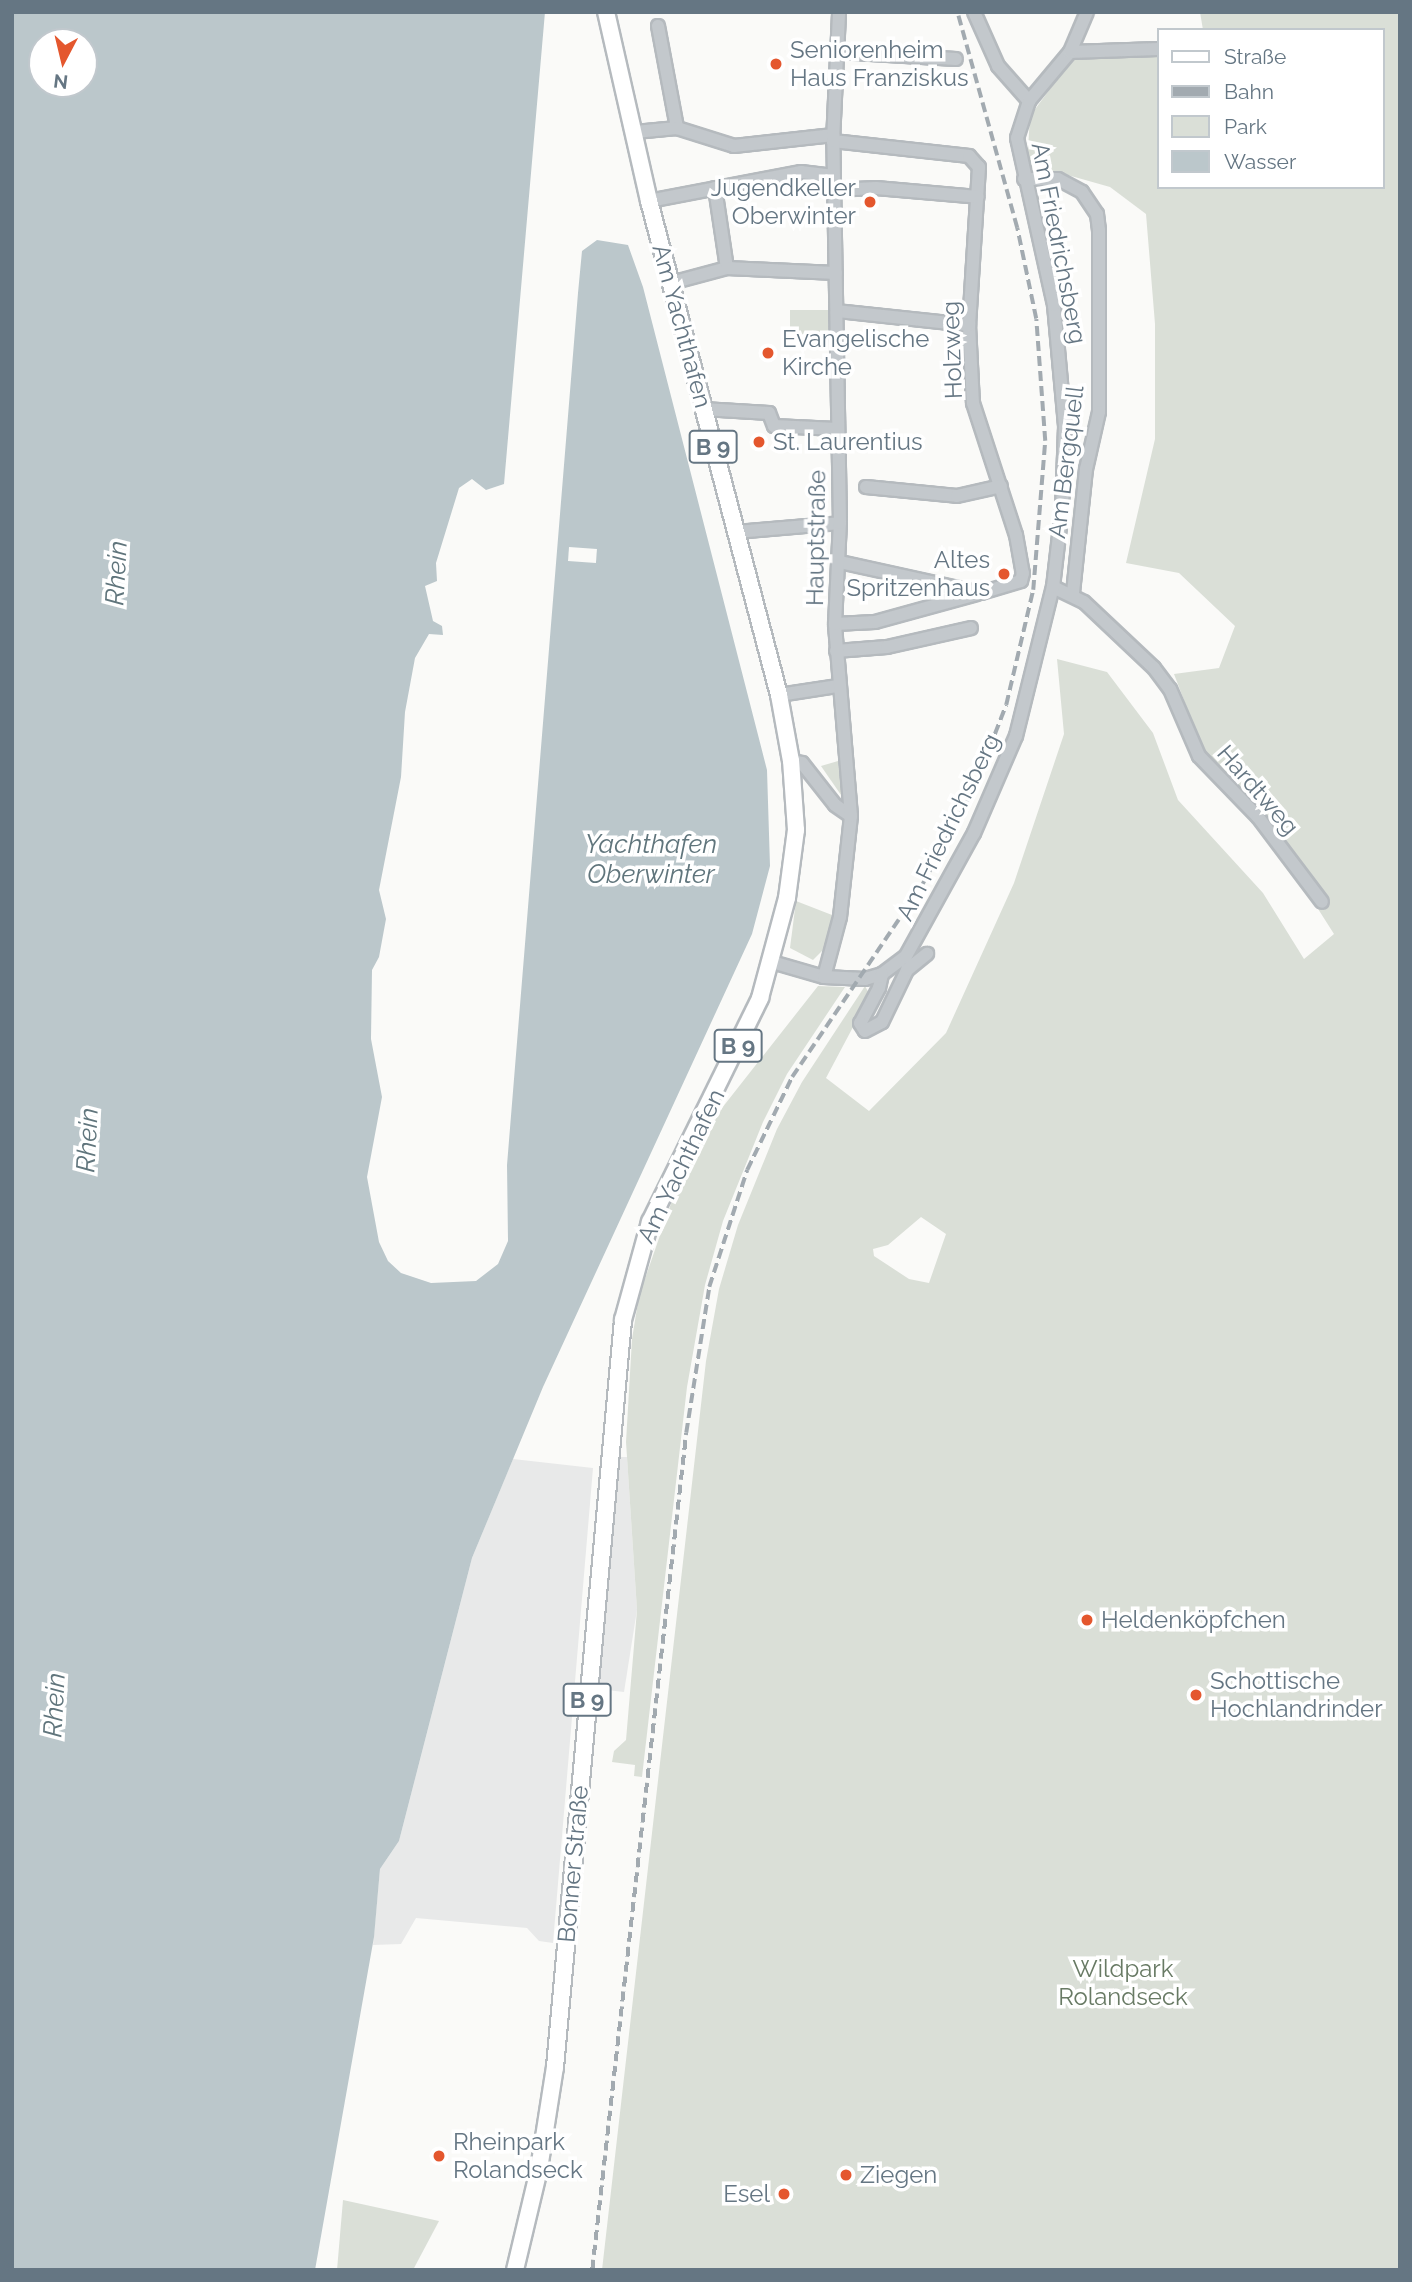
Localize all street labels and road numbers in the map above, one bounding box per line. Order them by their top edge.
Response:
street label: Am Friedrichsberg [1025,140,1093,346]
street label: Am Yachthafen [646,241,718,411]
street label: Holzweg [936,300,968,400]
street label: Am Bergquell [1042,384,1090,540]
road number: B 9 [688,428,738,466]
street label: Hauptstraße [800,470,832,606]
street label: Am Friedrichsberg [890,729,1006,925]
street label: Hardtweg [1211,739,1305,841]
road number: B 9 [714,1026,762,1065]
street label: Am Yachthafen [631,1084,731,1248]
road number: B 9 [562,1680,612,1720]
street label: Bonner Straße [552,1784,594,1944]

